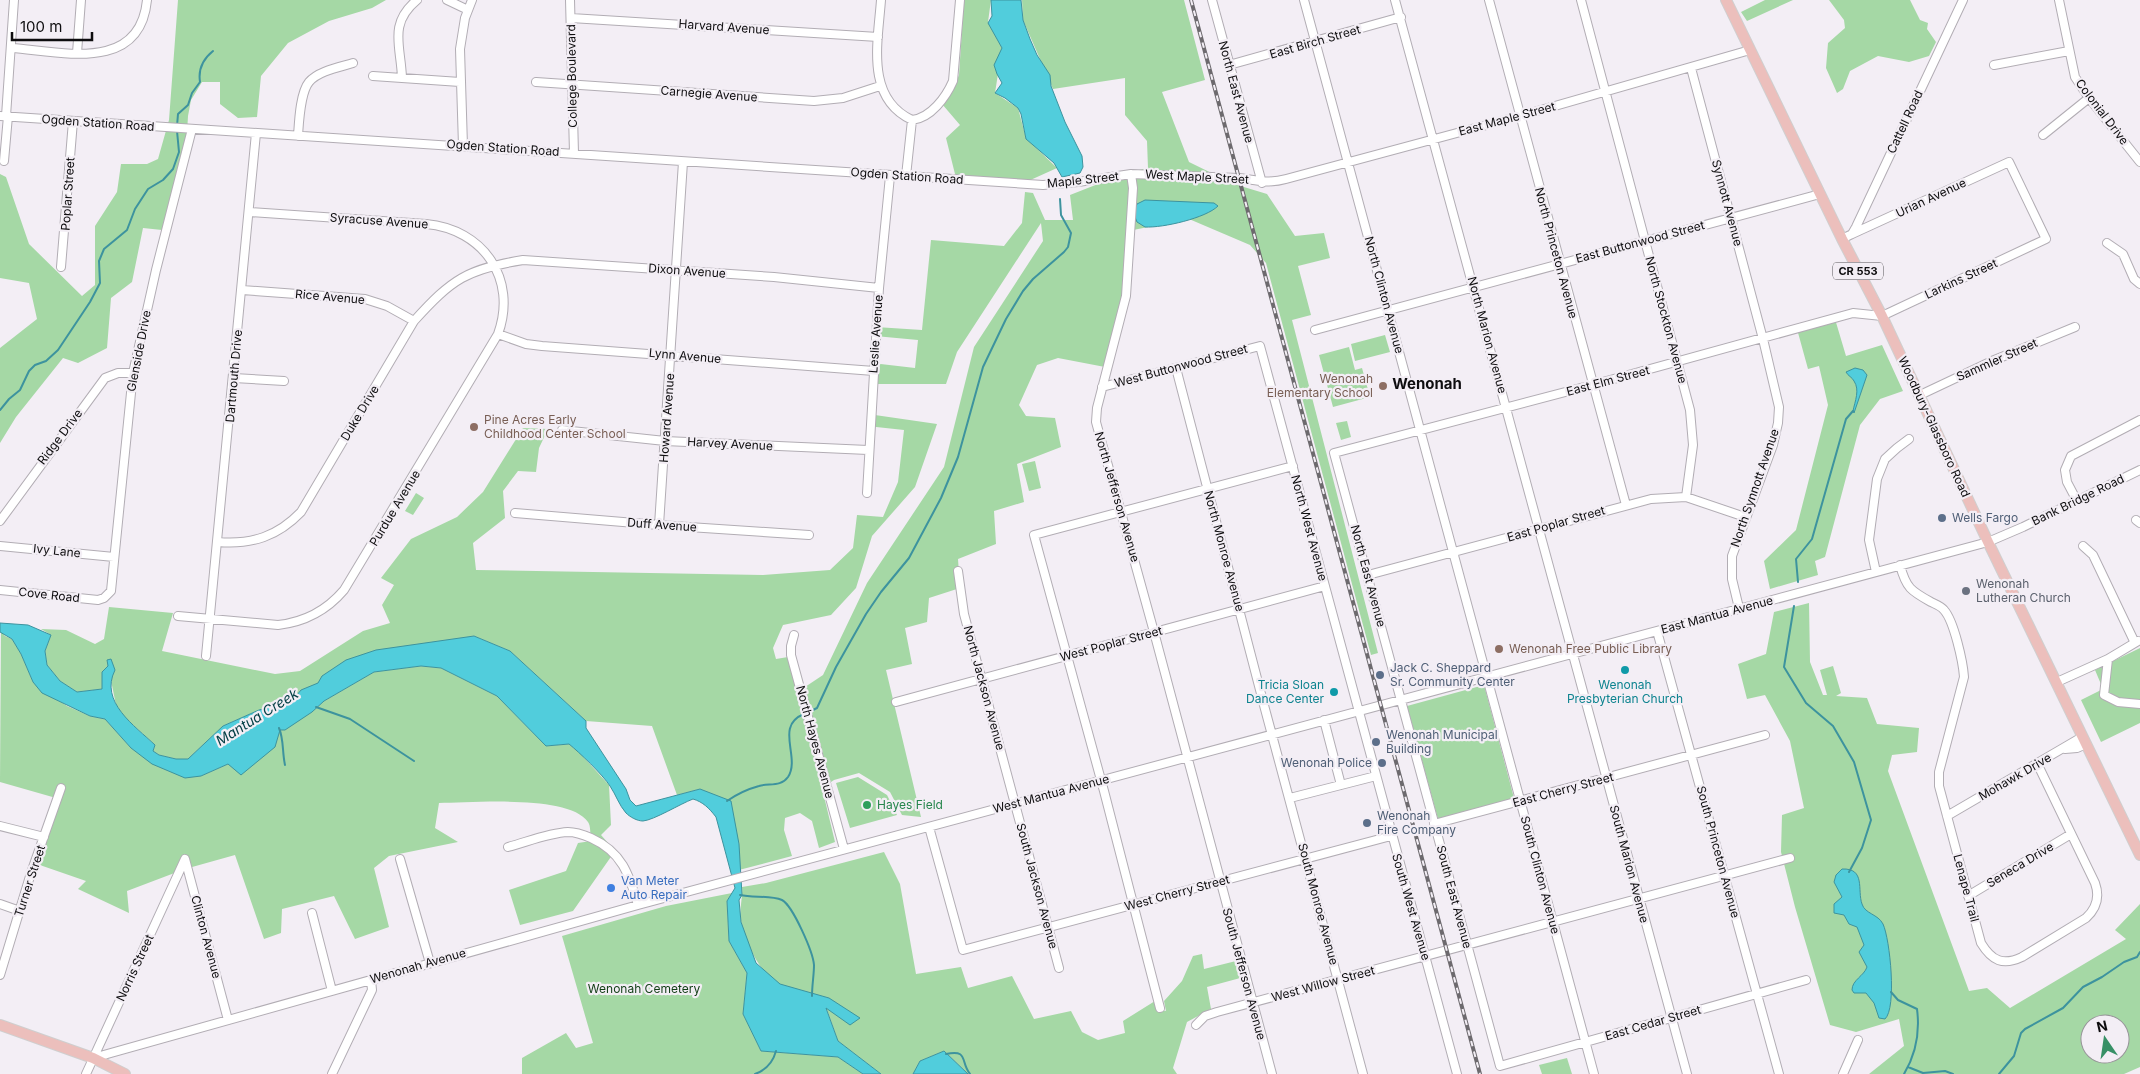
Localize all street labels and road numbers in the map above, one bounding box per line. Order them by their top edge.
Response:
street label: Harvard Avenue [678,16,770,37]
street label: East Birch Street [1268,21,1362,62]
street label: College Boulevard [563,24,580,128]
street label: North East Avenue [1216,39,1257,145]
street label: Colonial Drive [2073,76,2132,148]
street label: Carnegie Avenue [660,83,758,104]
street label: Cattell Road [1883,88,1926,156]
street label: East Maple Street [1457,98,1557,139]
street label: Ogden Station Road [41,111,155,134]
street label: Ogden Station Road [446,136,560,159]
street label: Poplar Street [57,157,78,231]
street label: Synnott Avenue [1709,158,1746,248]
street label: Ogden Station Road [850,164,964,187]
street label: West Maple Street [1145,166,1249,187]
street label: Maple Street [1046,168,1120,191]
street label: Urian Avenue [1893,175,1968,220]
street label: North Princeton Avenue [1532,186,1581,320]
street label: Syracuse Avenue [329,210,429,231]
street label: East Buttonwood Street [1574,217,1706,266]
street label: North Clinton Avenue [1362,235,1407,355]
street label: North Stockton Avenue [1642,255,1691,385]
street label: Larkins Street [1922,255,2000,302]
street label: Dixon Avenue [648,260,726,281]
road number: CR 553 [1833,262,1883,280]
street label: North Marion Avenue [1465,275,1510,395]
street label: Rice Avenue [295,286,366,307]
street label: Leslie Avenue [865,294,886,374]
street label: Glenside Drive [123,309,154,393]
street label: Dartmouth Drive [222,329,245,423]
street label: Sammler Street [1954,335,2040,384]
street label: West Buttonwood Street [1113,341,1249,391]
street label: Lynn Avenue [648,345,722,366]
street label: Woodbury-Glassboro Road [1895,354,1974,500]
street label: East Elm Street [1565,362,1651,399]
street label: Howard Avenue [656,373,677,463]
street label: Duke Drive [337,382,382,443]
street label: Ridge Drive [34,406,85,467]
street label: North Synnott Avenue [1727,427,1782,549]
street label: North Jefferson Avenue [1092,430,1143,564]
street label: Harvey Avenue [687,434,773,453]
street label: Purdue Avenue [366,467,423,548]
street label: Bank Bridge Road [2029,471,2127,528]
street label: North West Avenue [1288,473,1331,583]
street label: North Monroe Avenue [1201,489,1248,613]
street label: East Poplar Street [1505,502,1607,545]
street label: Duff Avenue [627,515,697,534]
street label: North East Avenue [1348,523,1389,629]
street label: Ivy Lane [33,541,82,560]
street label: Cove Road [18,584,80,605]
street label: East Mantua Avenue [1659,592,1775,637]
street label: West Poplar Street [1058,623,1164,664]
street label: North Jackson Avenue [961,624,1008,752]
street label: North Hayes Avenue [793,684,838,800]
street label: Mohawk Drive [1976,750,2054,803]
street label: East Cherry Street [1511,769,1615,810]
street label: West Mantua Avenue [991,771,1111,816]
street label: South Princeton Avenue [1694,784,1743,920]
street label: South Marion Avenue [1607,803,1652,924]
street label: South Clinton Avenue [1517,814,1563,936]
street label: South Jackson Avenue [1013,821,1061,950]
street label: Seneca Drive [1983,839,2056,890]
street label: South Monroe Avenue [1295,841,1342,966]
street label: Turner Street [11,843,48,919]
street label: South East Avenue [1434,844,1475,950]
street label: South West Avenue [1389,852,1434,962]
street label: Lenape Trail [1950,852,1983,923]
street label: West Cherry Street [1123,871,1231,914]
street label: Clinton Avenue [188,894,225,980]
street label: South Jefferson Avenue [1220,906,1269,1041]
street label: Norris Street [113,932,157,1004]
street label: Wenonah Avenue [368,945,467,986]
street label: West Willow Street [1270,962,1376,1005]
street label: East Cedar Street [1603,1002,1703,1043]

